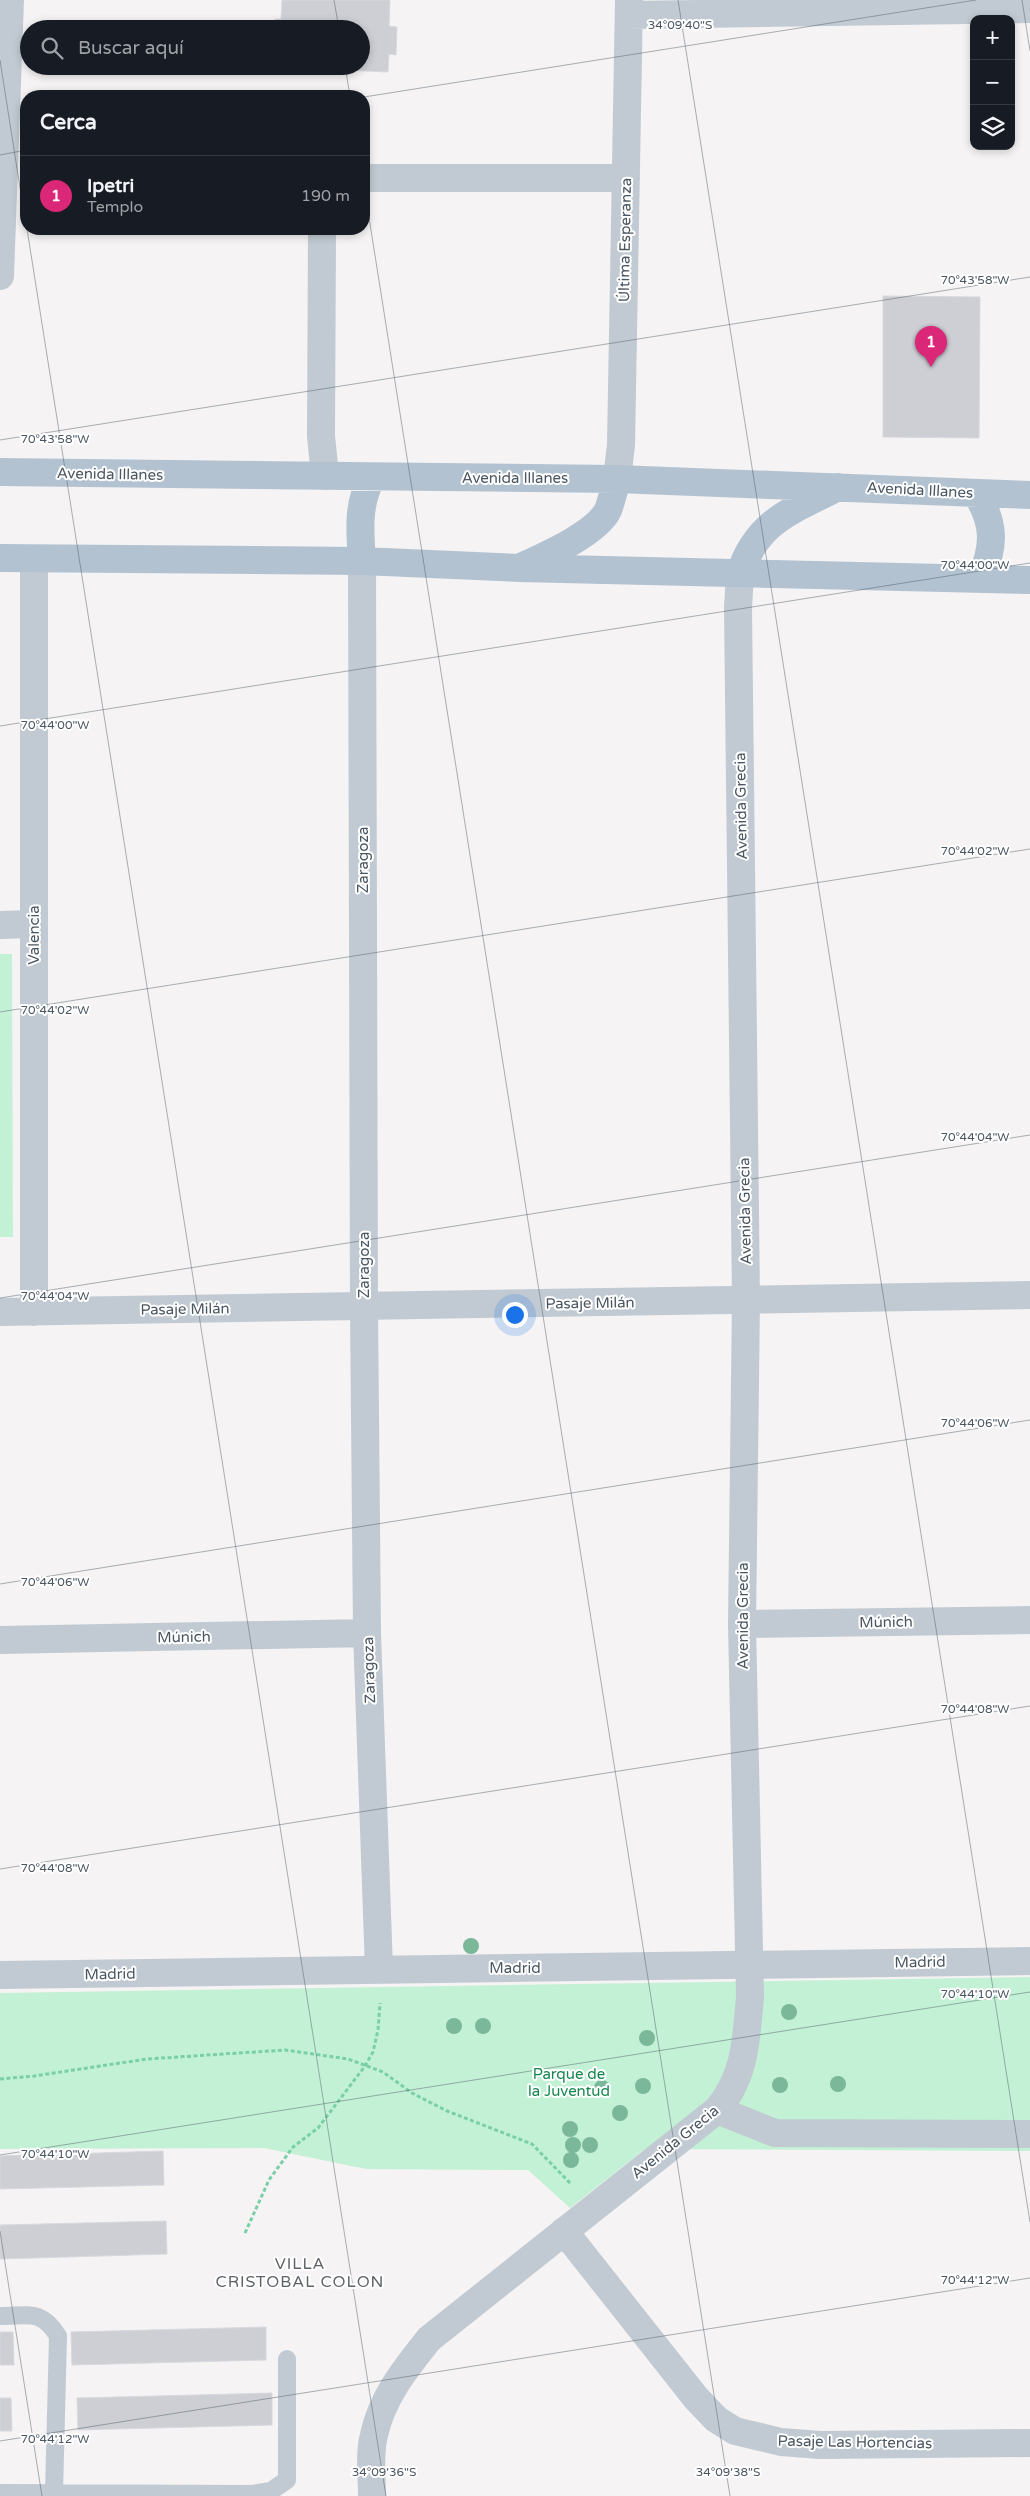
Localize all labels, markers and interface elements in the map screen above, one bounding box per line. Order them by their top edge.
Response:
map controls [970,15,1015,150]
button: + [970,15,1015,60]
text: 34°09'40"S [648,18,712,32]
search box [20,20,370,75]
icon: search [38,34,66,62]
text: Buscar aquí [78,37,184,59]
button: − [970,60,1015,105]
button: layers [970,105,1015,150]
text: Cerca [40,110,97,135]
text: Ipetri [87,175,134,197]
street label: Última Esperanza [615,178,635,302]
text: 1 [51,186,61,206]
text: 190 m [301,186,350,206]
text: Templo [87,197,143,217]
text: 70°43'58"W [940,273,1010,287]
pin: 1 [915,326,947,367]
text: 70°43'58"W [20,432,90,446]
street label: Avenida Illanes [57,464,163,484]
street label: Avenida Illanes [462,469,568,487]
street label: Avenida Illanes [866,478,974,502]
text: 70°44'00"W [940,558,1010,572]
text: 70°44'00"W [20,718,90,732]
street label: Avenida Grecia [731,752,751,860]
street label: Zaragoza [354,827,372,893]
text: 70°44'02"W [940,844,1010,858]
street label: Valencia [25,905,43,965]
text: 70°44'02"W [20,1003,90,1017]
text: 70°44'04"W [940,1130,1010,1144]
street label: Avenida Grecia [735,1157,755,1265]
street label: Zaragoza [355,1232,373,1298]
text: 70°44'04"W [20,1289,90,1303]
street label: Pasaje Milán [545,1293,635,1313]
street label: Pasaje Milán [140,1299,230,1319]
your location [502,1302,528,1328]
text: 70°44'06"W [940,1416,1010,1430]
street label: Avenida Grecia [734,1562,752,1670]
text: 70°44'06"W [20,1575,90,1589]
street label: Múnich [859,1613,913,1631]
street label: Múnich [157,1628,211,1646]
street label: Zaragoza [359,1636,379,1704]
text: 70°44'08"W [940,1702,1010,1716]
text: 70°44'08"W [20,1861,90,1875]
street label: Madrid [894,1953,946,1971]
street label: Madrid [489,1959,541,1977]
street label: Madrid [84,1965,136,1983]
text: 70°44'10"W [940,1987,1010,2001]
park label: Parque de la Juventud [528,2065,610,2100]
street label: Avenida Grecia [628,2101,722,2183]
text: 70°44'10"W [20,2147,90,2161]
district label: VILLA CRISTOBAL COLON [216,2254,384,2292]
text: 70°44'12"W [940,2273,1010,2287]
text: 70°44'12"W [20,2432,90,2446]
street label: Pasaje Las Hortencias [777,2432,933,2452]
text: 34°09'36"S [352,2465,416,2479]
text: 34°09'38"S [696,2465,760,2479]

